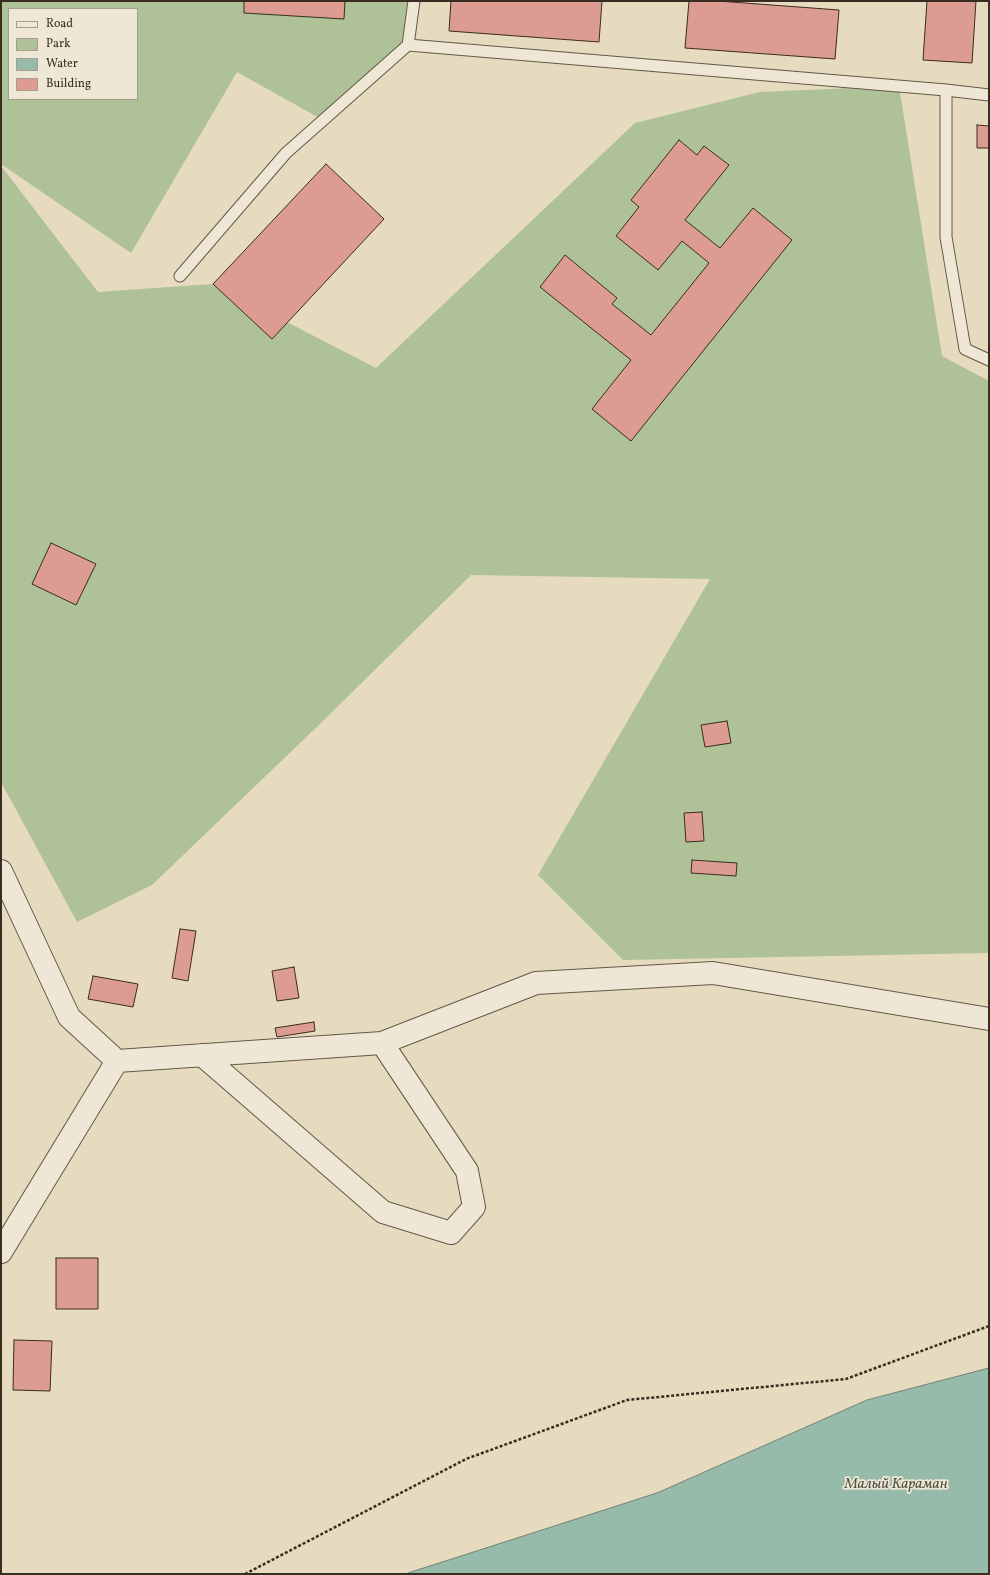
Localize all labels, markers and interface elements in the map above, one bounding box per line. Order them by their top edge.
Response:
legend [8,8,138,100]
text: Road [46,16,73,32]
text: Park [46,36,71,52]
text: Water [46,56,78,72]
text: Building [46,76,91,92]
water label: Малый Караман [844,1476,948,1494]

